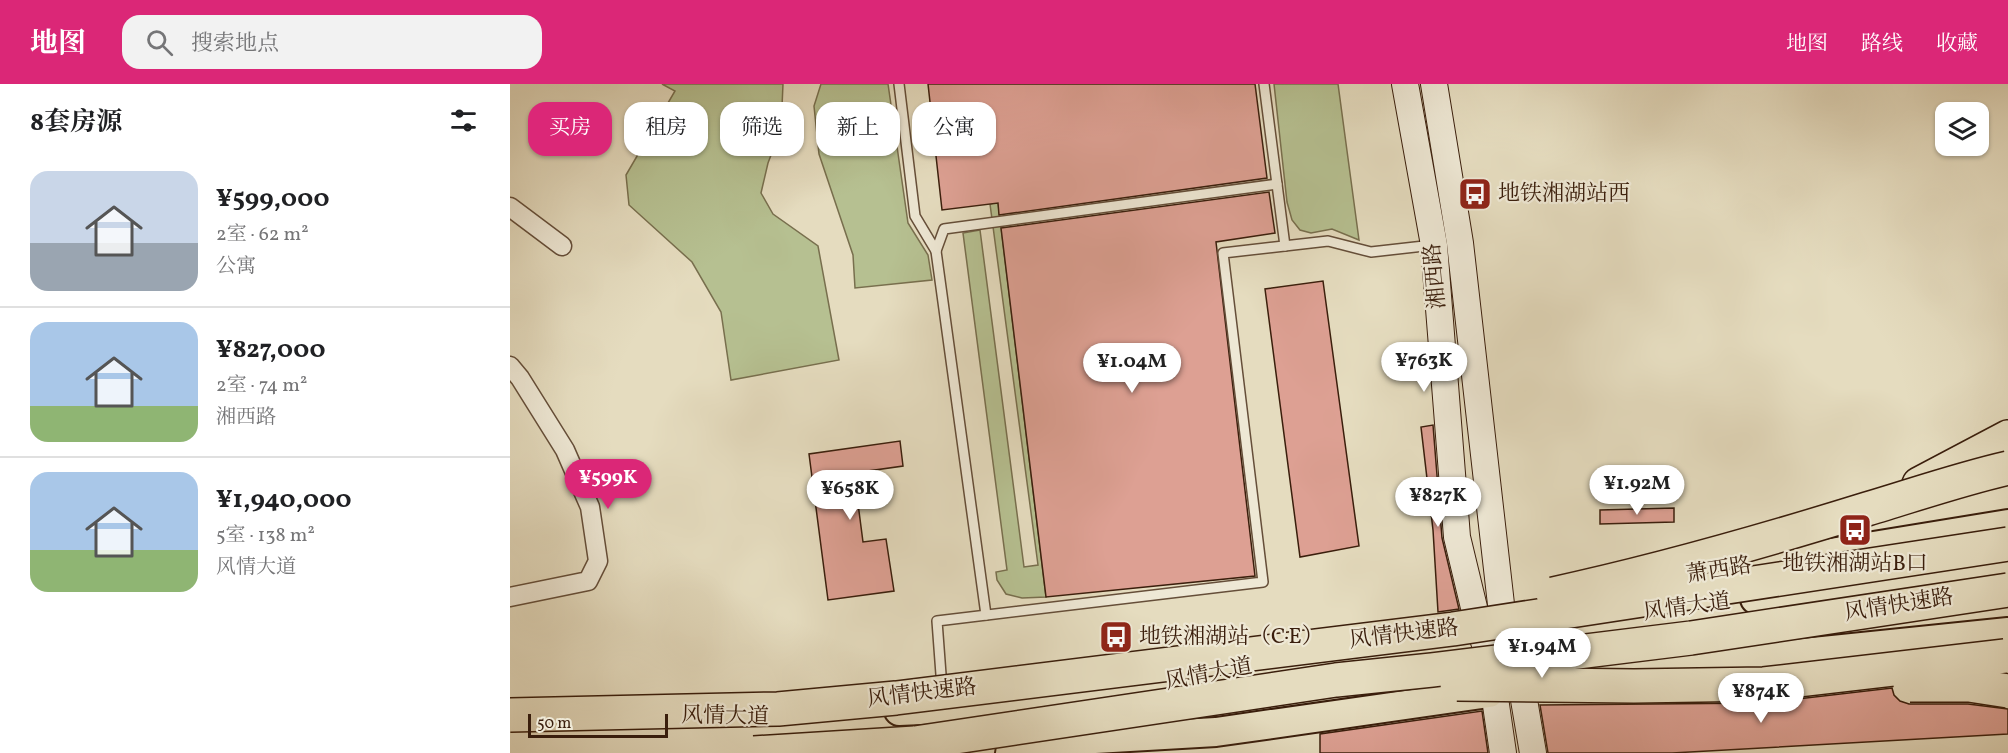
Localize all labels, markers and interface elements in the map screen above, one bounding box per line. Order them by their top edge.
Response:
search box [122,15,542,69]
text: 地图 [30,25,86,64]
icon: search [143,26,176,59]
text: 搜索地点 [191,29,279,60]
text: 地图 [1786,30,1828,59]
text: 路线 [1861,30,1903,59]
text: 收藏 [1936,30,1978,59]
chip: 买房 [528,102,612,156]
chip: 租房 [624,102,708,156]
chip: 筛选 [720,102,804,156]
chip: 新上 [816,102,900,156]
chip: 公寓 [912,102,996,156]
map controls [1935,102,1989,156]
button: layers [1935,102,1989,156]
icon: filters [447,104,480,137]
text: 8套房源 [30,105,122,141]
bus stop icon: 地铁湘湖站西 [1457,176,1493,212]
place label: 地铁湘湖站西 [1498,179,1630,210]
text: ¥599,000 [216,181,330,217]
icon: home [78,195,150,267]
text: 2室 · 62 m² [216,221,309,249]
street label: 湘西路 [1418,242,1454,310]
text: 公寓 [216,253,256,281]
text: ¥827,000 [216,332,325,368]
pin: ¥763K [1382,342,1466,393]
pin: ¥1.04M [1083,343,1181,394]
icon: home [78,346,150,418]
text: ¥763K [1395,347,1453,375]
text: ¥1.04M [1097,348,1167,376]
text: 2室 · 74 m² [216,372,307,400]
text: 湘西路 [216,404,276,432]
pin: ¥599K [566,459,650,510]
text: ¥599K [579,464,637,492]
pin: ¥1.92M [1588,465,1686,516]
pin: ¥658K [808,470,892,521]
text: ¥1.92M [1603,470,1671,498]
text: ¥658K [821,475,879,503]
pin: ¥827K [1396,477,1480,528]
text: ¥1,940,000 [216,482,352,518]
text: ¥827K [1409,482,1467,510]
icon: home [78,496,150,568]
bus stop icon: 地铁湘湖站B口 [1837,512,1873,548]
text: 5室 · 138 m² [216,522,315,550]
place label: 地铁湘湖站B口 [1782,549,1928,580]
street label: 萧西路 [1684,551,1754,591]
text: 风情大道 [216,554,296,582]
street label: 风情快速路 [1842,582,1956,630]
street label: 风情大道 [1641,587,1733,629]
street label: 风情快速路 [1348,613,1460,657]
bus stop icon: 地铁湘湖站（C·E） [1098,619,1134,655]
place label: 地铁湘湖站（C·E） [1139,622,1324,653]
pin: ¥1.94M [1493,628,1591,679]
text: ¥1.94M [1508,633,1576,661]
street label: 风情大道 [1163,651,1255,699]
street label: 风情快速路 [866,672,978,716]
pin: ¥874K [1719,673,1803,724]
text: ¥874K [1732,678,1790,706]
street label: 风情大道 [681,701,769,733]
scale bar [528,711,668,738]
text: 50 m [537,713,571,735]

